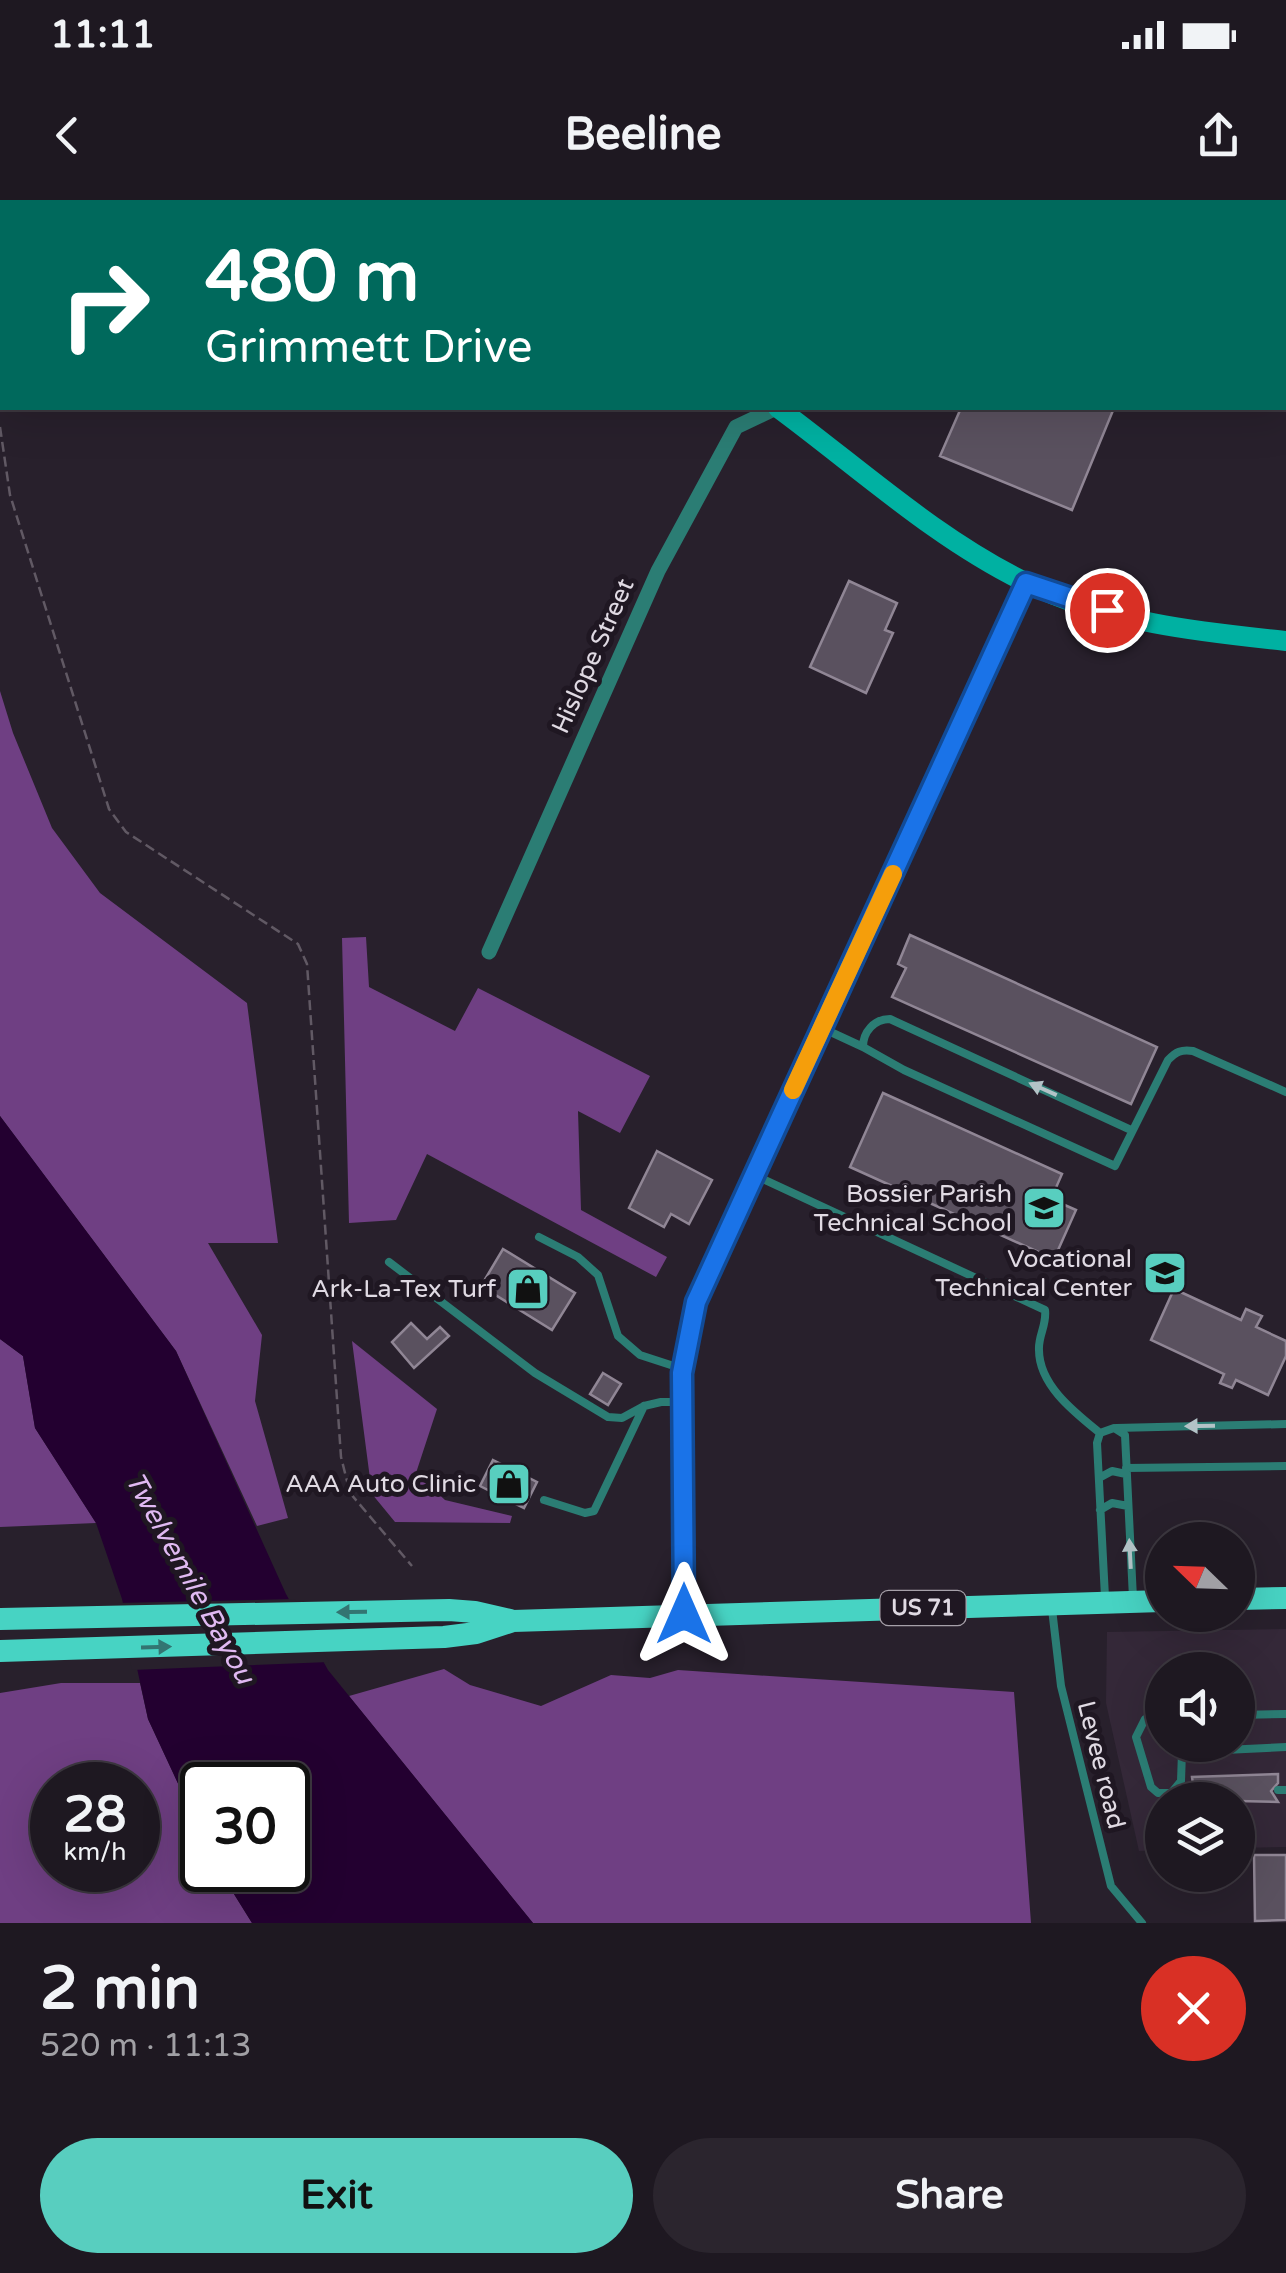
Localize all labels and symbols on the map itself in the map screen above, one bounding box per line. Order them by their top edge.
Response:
pin [1065,568,1150,653]
street label: Hislope Street [546,574,641,738]
one-way arrow [1028,1080,1057,1097]
place label: Bossier Parish Technical School [814,1179,1012,1238]
school or university icon: Bossier Parish Technical School [1021,1185,1067,1231]
place label: Vocational Technical Center [935,1244,1132,1303]
school or university icon: Vocational Technical Center [1142,1250,1188,1296]
shop icon: Ark-La-Tex Turf [505,1266,551,1312]
place label: Ark-La-Tex Turf [311,1274,496,1304]
one-way arrow [1183,1418,1215,1434]
shop icon: AAA Auto Clinic [486,1461,532,1507]
water label: Twelvemile Bayou [118,1466,263,1692]
place label: AAA Auto Clinic [285,1469,476,1499]
north arrow [1145,1522,1255,1632]
one-way arrow [1122,1538,1138,1570]
position arrow [632,1562,736,1666]
road number: US 71 [880,1591,966,1625]
one-way arrow [335,1604,367,1620]
one-way arrow [140,1638,172,1654]
street label: Levee road [1071,1698,1131,1832]
speed limit sign: 30 [180,1762,310,1892]

